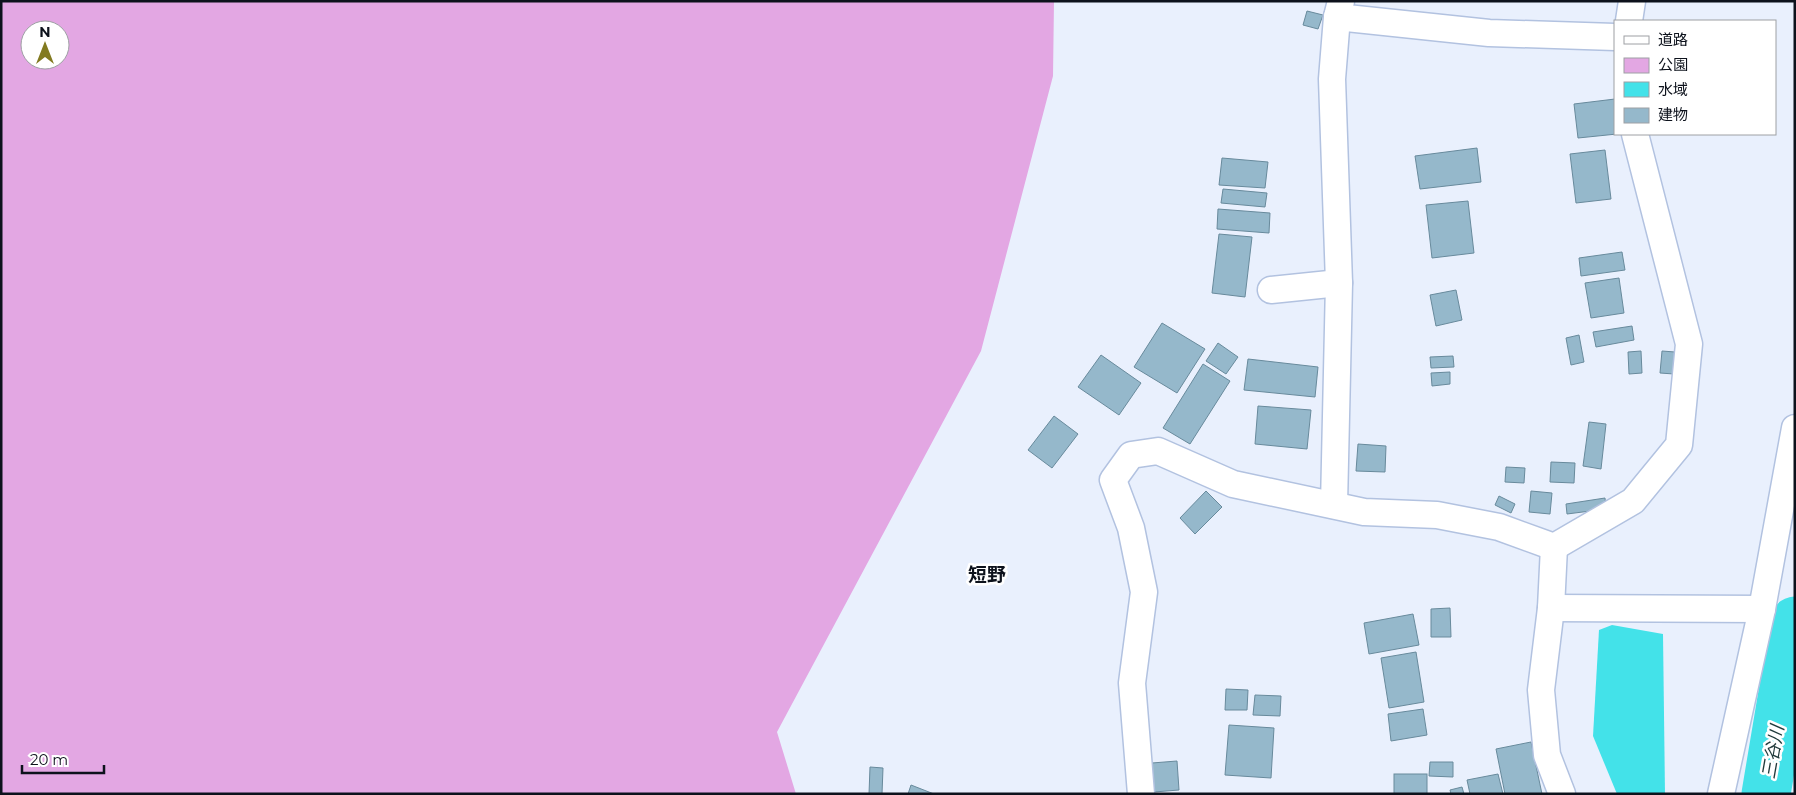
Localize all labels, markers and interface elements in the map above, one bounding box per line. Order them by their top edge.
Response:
north arrow [20,20,70,70]
legend [1614,20,1776,135]
text: N [39,23,51,41]
text: 道路 [1658,30,1688,49]
text: 公園 [1658,55,1688,74]
text: 水域 [1658,80,1688,99]
text: 建物 [1658,105,1688,124]
district label: 短野 [968,563,1006,586]
water label: 三谷川 [1757,722,1789,780]
scale bar [22,742,105,774]
text: 20 m [30,750,68,769]

